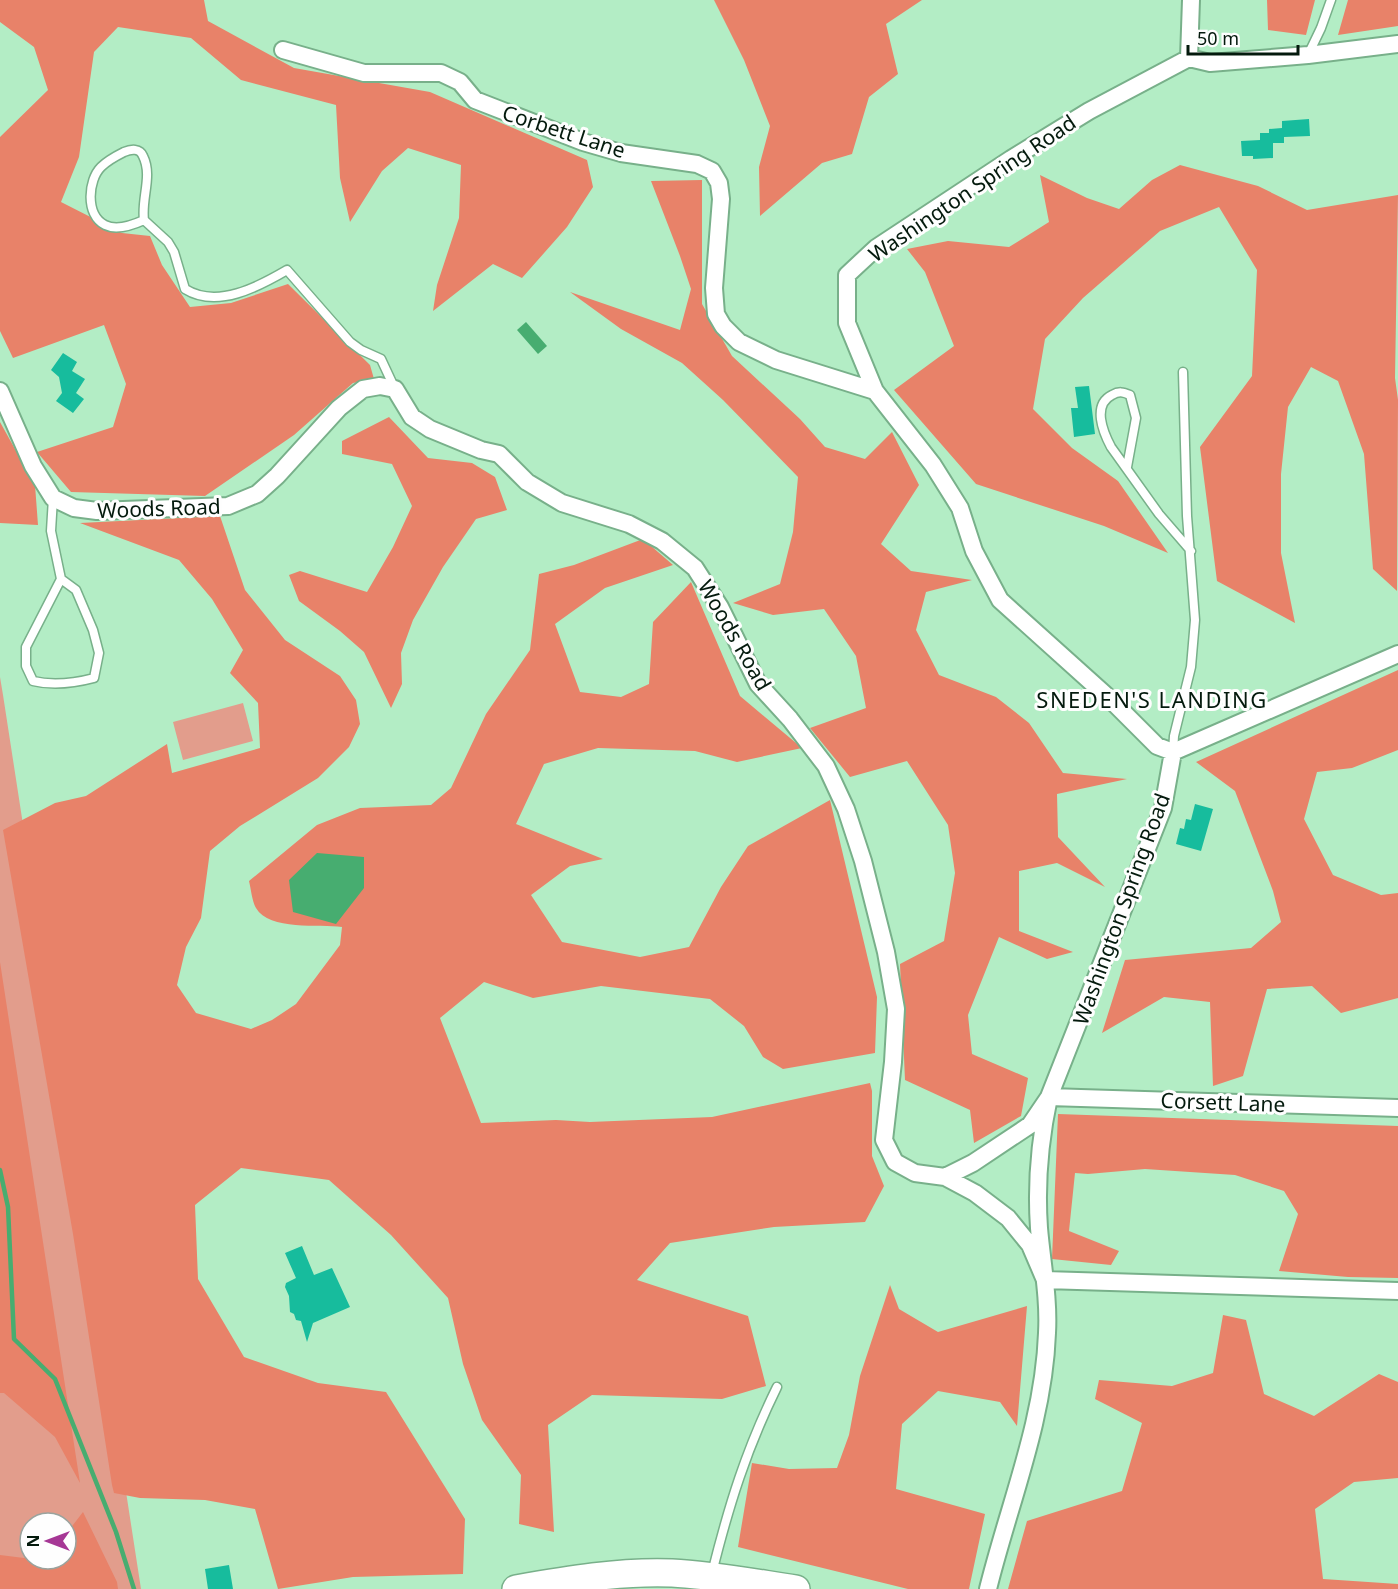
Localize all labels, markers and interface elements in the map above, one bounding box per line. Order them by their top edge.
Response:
scale bar [1188,18,1298,56]
text: 50 m [1197,26,1239,50]
street label: Corbett Lane [499,98,629,164]
street label: Washington Spring Road [863,108,1081,268]
street label: Woods Road [97,492,221,524]
street label: Woods Road [692,575,778,695]
district label: SNEDEN'S LANDING [1036,684,1268,714]
street label: Washington Spring Road [1066,789,1176,1029]
street label: Corsett Lane [1160,1086,1286,1118]
north arrow [18,1511,78,1571]
text: N [22,1534,44,1548]

